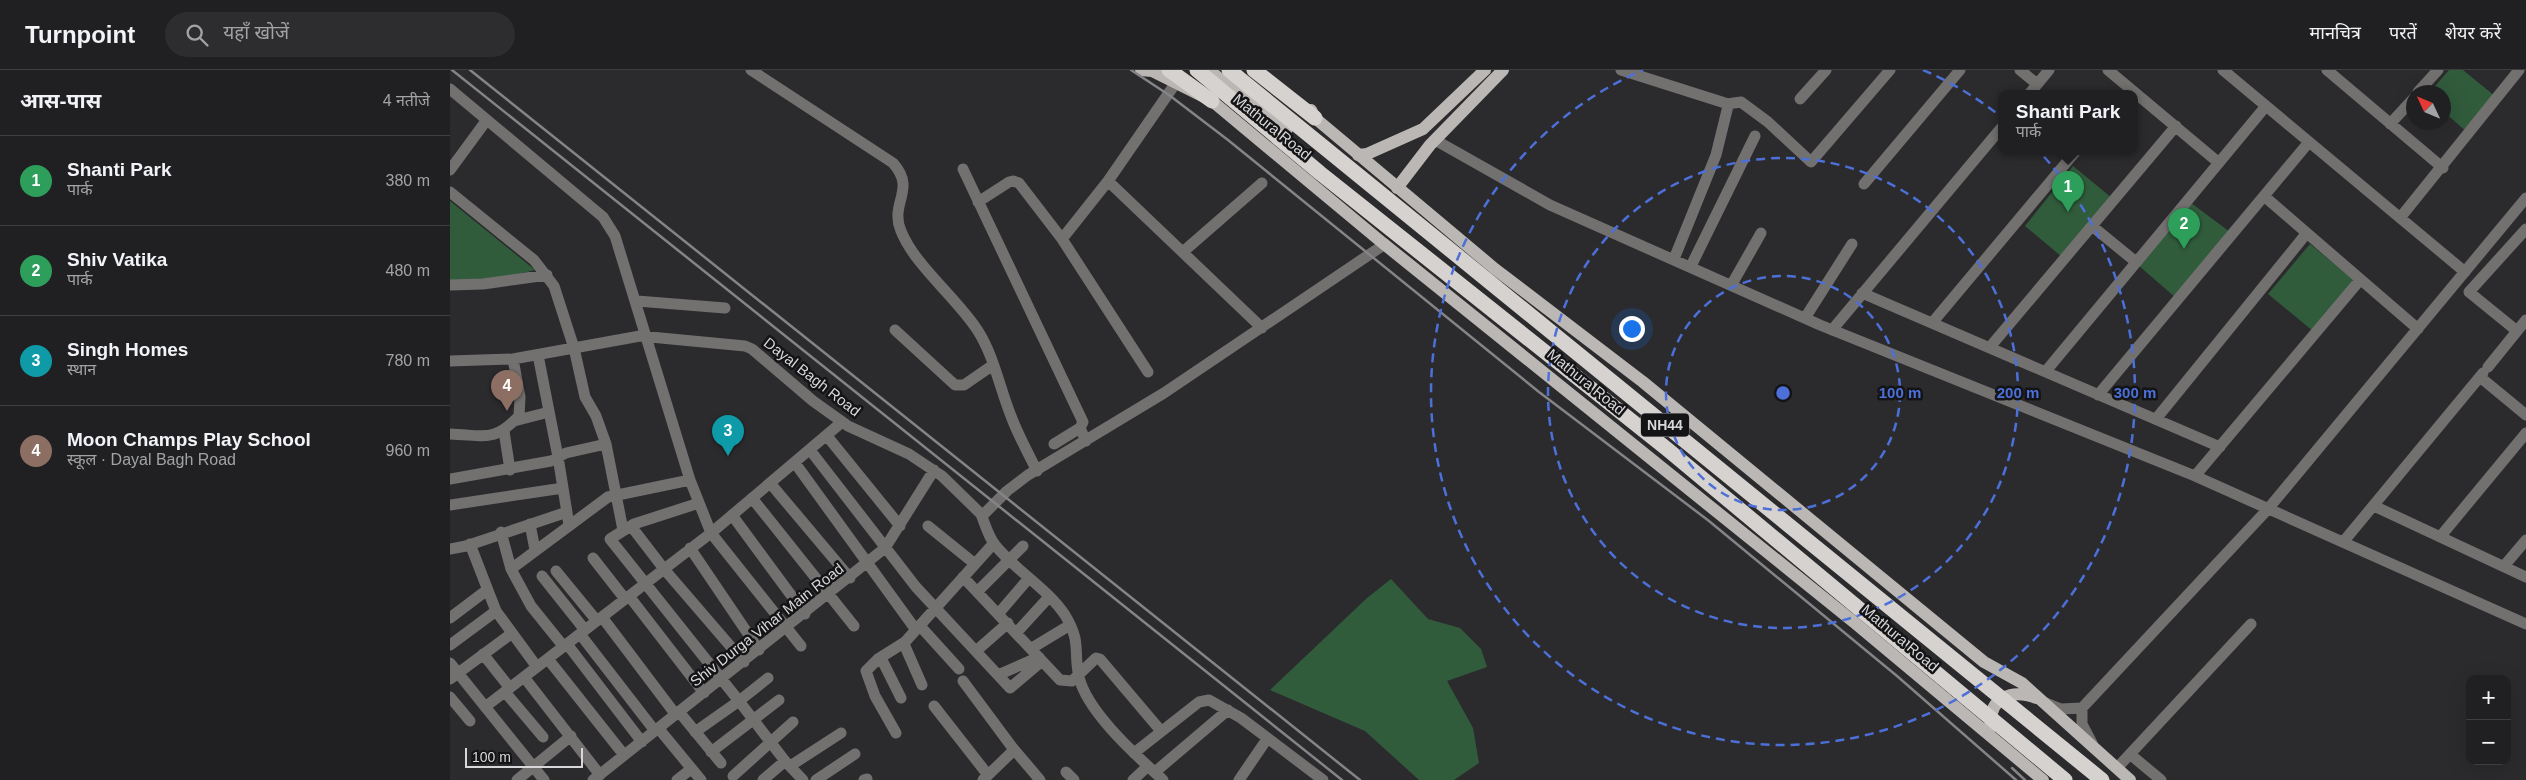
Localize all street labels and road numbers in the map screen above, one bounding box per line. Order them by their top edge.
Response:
street label: Mathura Road [1230,90,1315,163]
street label: Dayal Bagh Road [761,334,864,419]
street label: Mathura Road [1544,345,1629,418]
road number: NH44 [1641,414,1689,436]
street label: Shiv Durga Vihar Main Road [687,559,847,690]
street label: Mathura Road [1858,601,1942,675]

